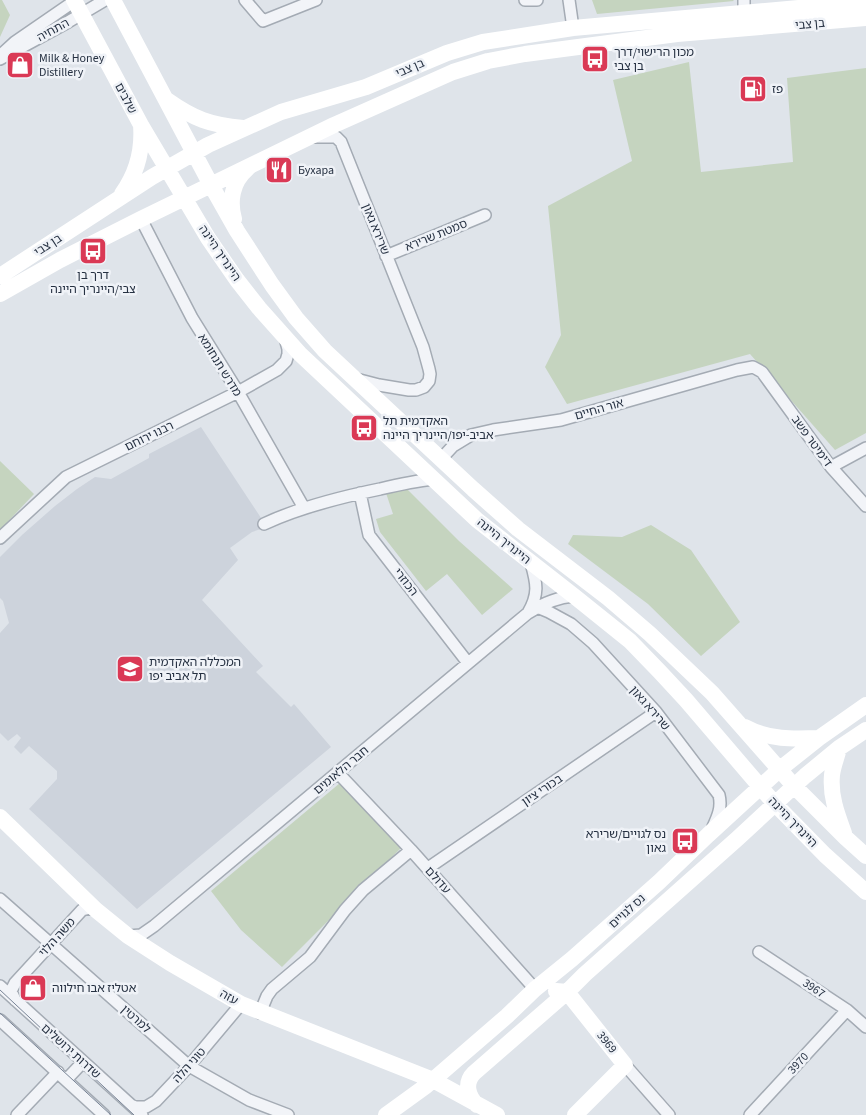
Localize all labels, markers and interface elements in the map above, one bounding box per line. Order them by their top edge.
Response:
street label: התחיה [34,15,72,46]
street label: בן צבי [794,15,826,34]
bus stop icon: מכון הרישוי/דרך בן צבי [580,44,610,74]
place label: מכון הרישוי/דרך בן צבי [614,44,694,75]
shop icon: Milk & Honey Distillery [5,50,35,80]
place label: Milk & Honey Distillery [39,50,105,81]
street label: בן צבי [393,55,427,82]
fuel station icon: פז [738,74,768,104]
street label: שלבים [110,80,141,117]
place label: פז [772,81,783,98]
restaurant icon: Бухара [264,155,294,185]
place label: Бухара [298,162,334,179]
street label: שרירא גאון [358,201,394,257]
street label: סמטת שרירא [402,215,470,256]
street label: היינריך היינה [194,222,245,285]
street label: בן צבי [31,230,66,261]
bus stop icon: דרך בן צבי/היינריך היינה [78,236,108,266]
place label: דרך בן צבי/היינריך היינה [50,267,136,298]
street label: מדרש תנחומא [193,331,246,400]
street label: אור החיים [573,394,626,425]
street label: דימיטר פשב [787,412,836,471]
bus stop icon: האקדמית תל אביב-יפו/היינריך היינה [349,413,379,443]
place label: האקדמית תל אביב-יפו/היינריך היינה [383,413,494,444]
street label: רבנו ירוחם [122,417,177,456]
street label: היינריך היינה [473,514,534,568]
street label: הכוזרי [389,565,422,600]
school or university icon: המכללה האקדמית תל אביב יפו [115,654,145,684]
place label: המכללה האקדמית תל אביב יפו [149,654,241,685]
street label: שרירא גאון [625,682,674,734]
street label: חבר הלאומים [310,742,373,799]
street label: בכורי ציון [518,770,566,810]
street label: היינריך היינה [764,793,821,851]
place label: נס לגויים/שרירא גאון [586,826,667,857]
bus stop icon: נס לגויים/שרירא גאון [670,826,700,856]
street label: עדולם [421,863,455,898]
street label: נס לגויים [605,890,649,932]
street label: משה הלוי [35,914,80,961]
shop icon: אטליז אבו חילווה [18,973,48,1003]
street label: 3967 [799,975,828,1002]
place label: אטליז אבו חילווה [52,980,137,997]
street label: עזה [216,985,241,1009]
street label: למרטין [117,1001,154,1038]
street label: שדרות ירושלים [37,1020,104,1083]
street label: 3969 [592,1028,621,1057]
street label: טוני הלה [169,1044,210,1087]
street label: 3970 [784,1049,813,1078]

